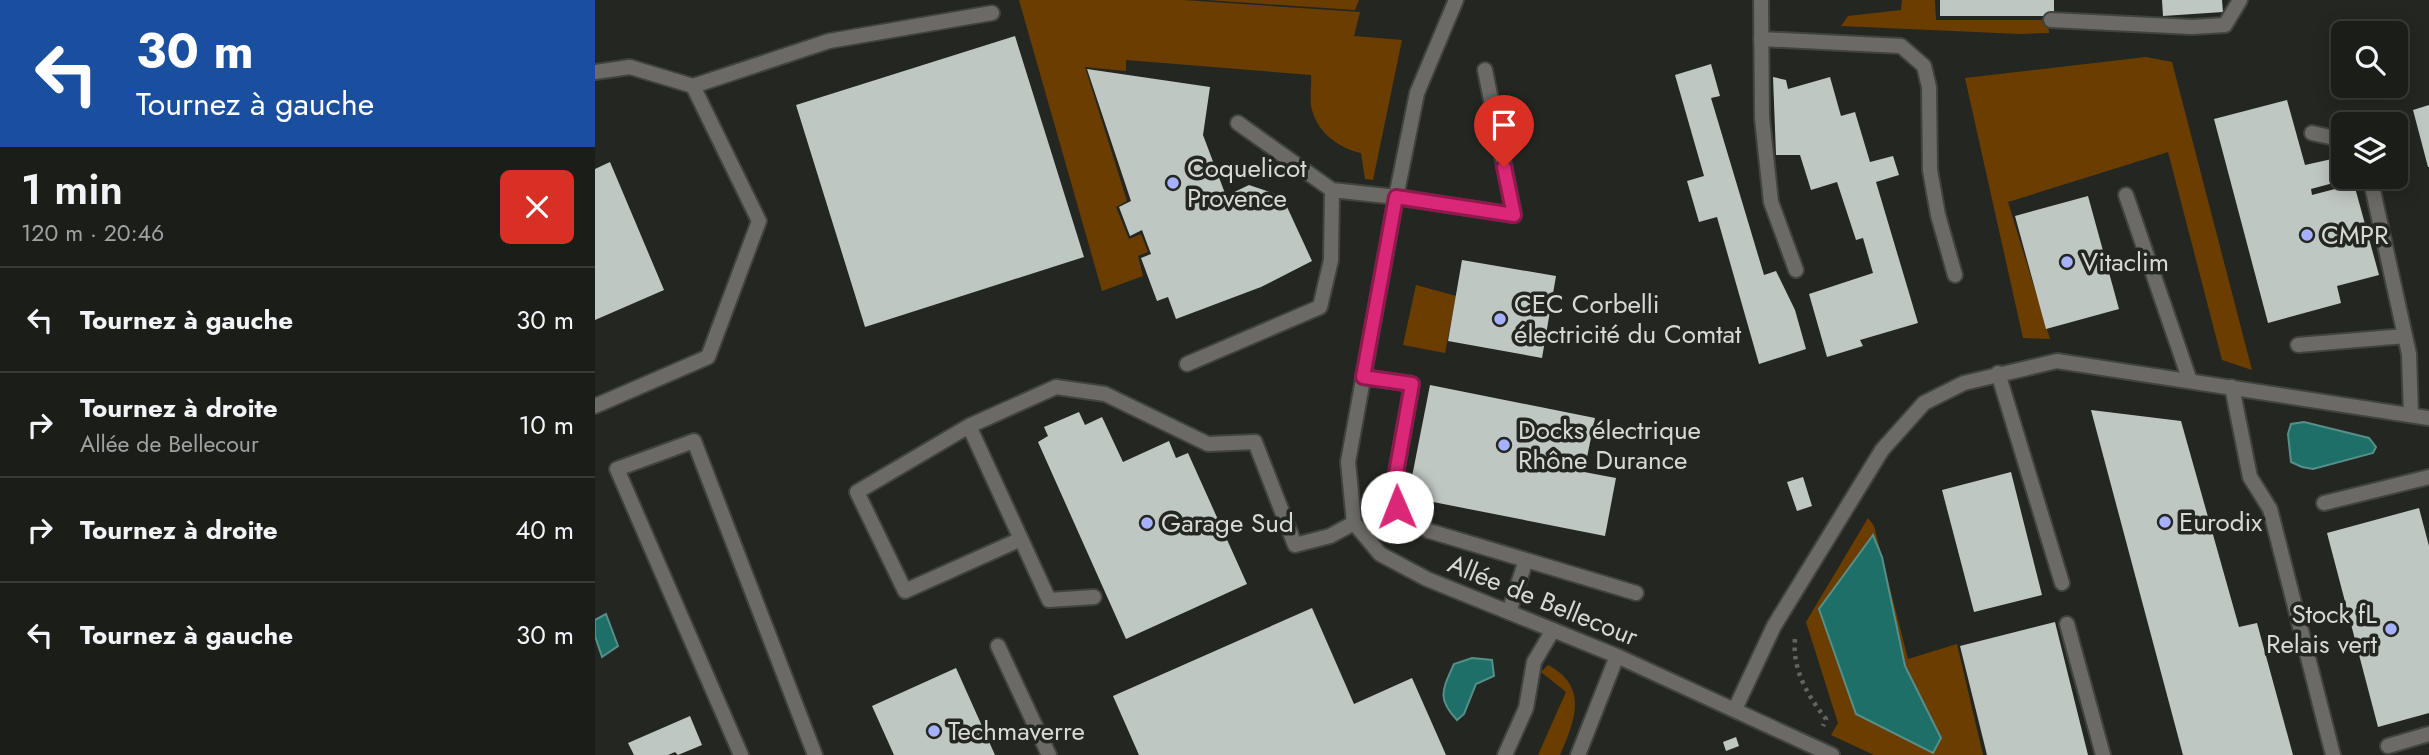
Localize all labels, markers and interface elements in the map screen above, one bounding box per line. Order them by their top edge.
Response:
text: 30 m [136,16,254,86]
map controls [2331,21,2408,189]
button: search [2331,21,2408,98]
icon: left [21,28,112,119]
text: Tournez à gauche [136,81,374,127]
pin [1474,95,1534,167]
icon: arrive [1485,106,1523,144]
button: layers [2331,112,2408,189]
place label: Coquelicot Provence [1187,149,1307,217]
text: 1 min [21,159,123,220]
button: close [500,170,574,244]
marker: Coquelicot Provence [1165,175,1181,191]
text: 120 m · 20:46 [21,216,164,250]
place label: CMPR [2321,216,2389,254]
marker: CMPR [2299,227,2315,243]
place label: Vitaclim [2081,243,2169,281]
marker: Vitaclim [2059,254,2075,270]
place label: CEC Corbelli électricité du Comtat [1514,285,1742,353]
icon: left [21,301,59,339]
text: Tournez à gauche [80,301,293,339]
text: 30 m [516,301,574,339]
marker: CEC Corbelli électricité du Comtat [1492,311,1508,327]
text: Tournez à droite [80,389,278,427]
icon: right [21,406,59,444]
text: 10 m [519,406,574,444]
place label: Docks électrique Rhône Durance [1518,411,1701,479]
text: Allée de Bellecour [80,427,259,461]
marker: Docks électrique Rhône Durance [1496,437,1512,453]
position arrow [1360,470,1434,544]
place label: Eurodix [2179,503,2262,541]
place label: Garage Sud [1161,504,1294,542]
icon: right [21,511,59,549]
text: Tournez à droite [80,511,278,549]
text: 40 m [515,511,574,549]
marker: Eurodix [2157,514,2173,530]
marker: Garage Sud [1139,515,1155,531]
street label: Allée de Bellecour [1442,545,1644,656]
place label: Stock fL Relais vert [2266,595,2378,663]
icon: left [21,616,59,654]
text: Tournez à gauche [80,616,293,654]
text: 30 m [516,616,574,654]
marker: Stock fL Relais vert [2383,621,2399,637]
place label: Techmaverre [948,712,1085,750]
marker: Techmaverre [926,723,942,739]

